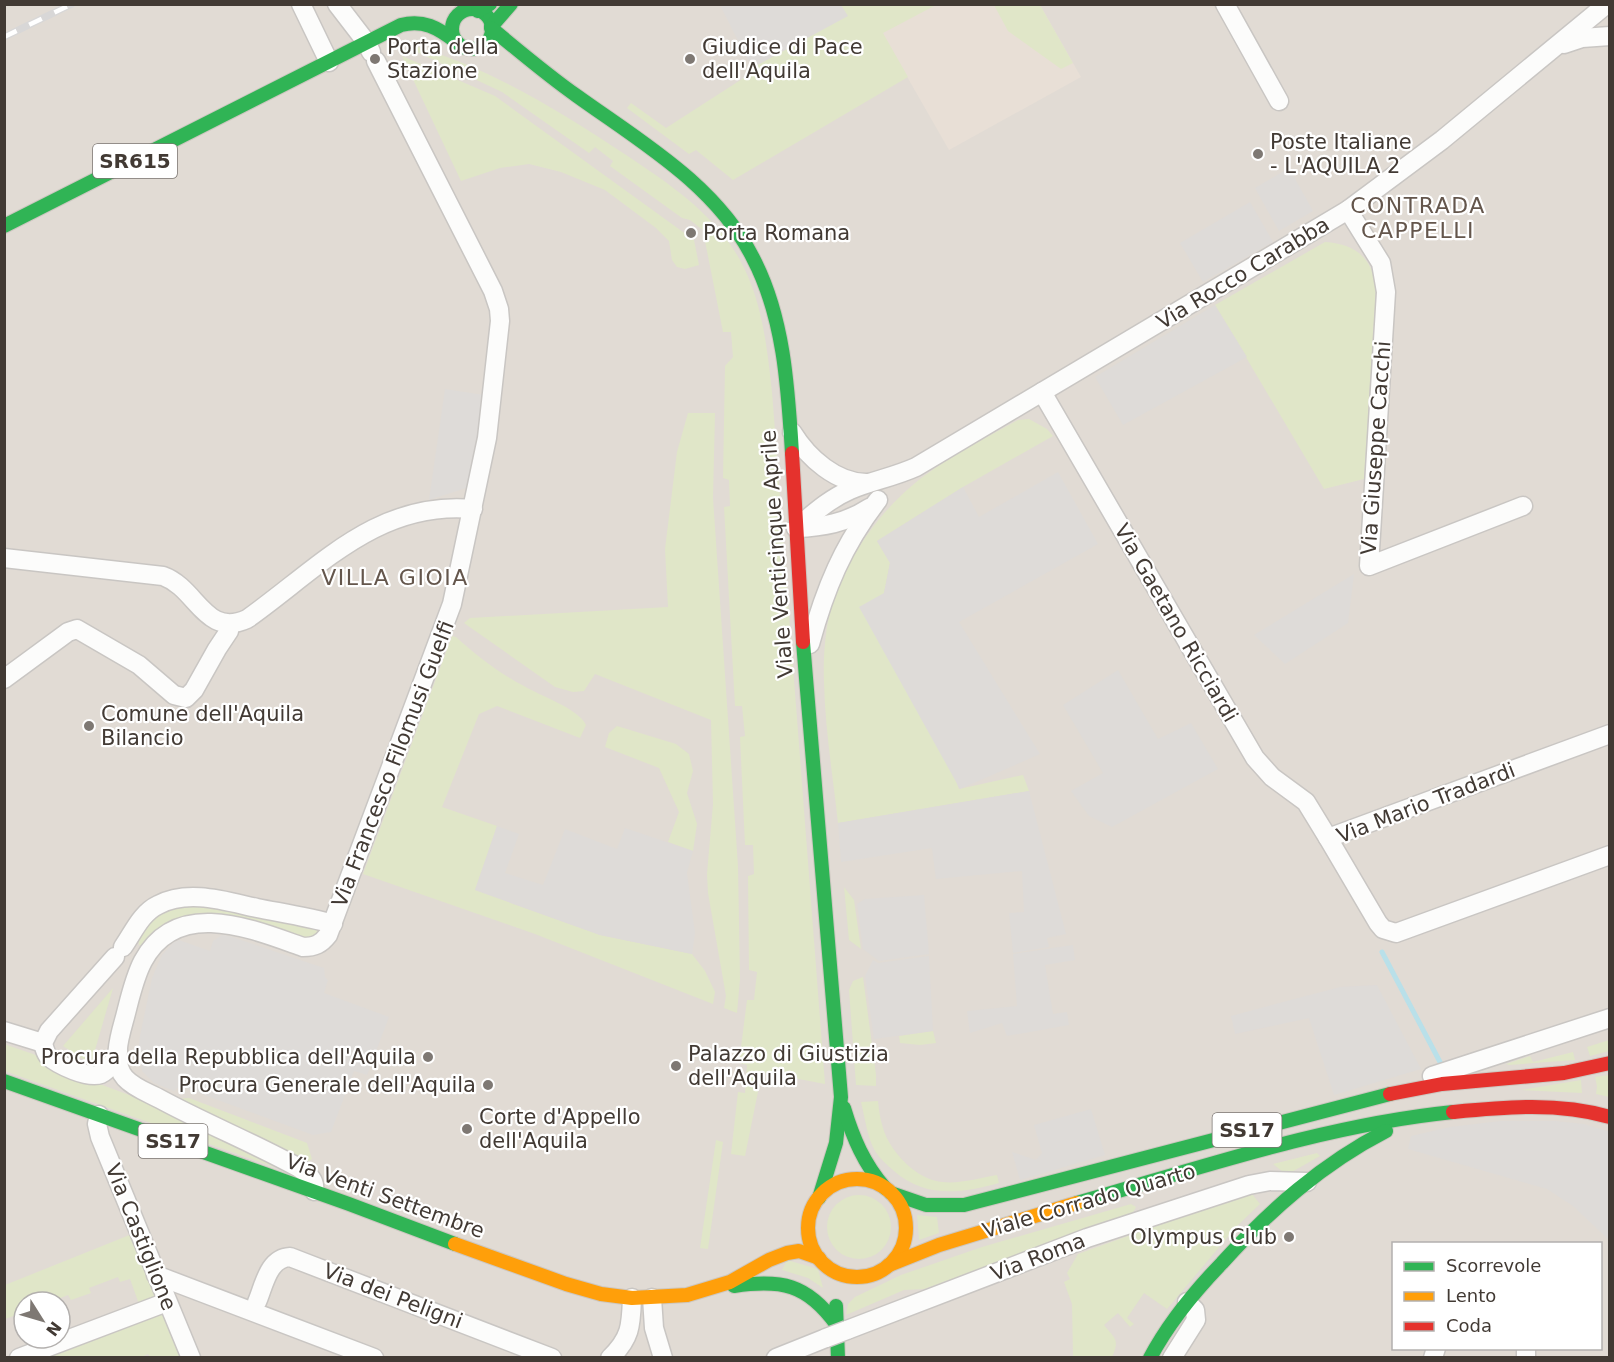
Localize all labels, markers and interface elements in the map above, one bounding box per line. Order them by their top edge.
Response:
place label: Porta della Stazione [387,35,499,83]
place label: Giudice di Pace dell'Aquila [702,35,863,83]
marker: Porta della Stazione [368,52,382,66]
marker: Giudice di Pace dell'Aquila [683,52,697,66]
place label: Poste Italiane - L'AQUILA 2 [1270,130,1412,178]
road number: SR615 [93,144,177,178]
marker: Poste Italiane - L'AQUILA 2 [1251,147,1265,161]
district label: CONTRADA CAPPELLI [1350,193,1486,243]
street label: Via Rocco Carabba [1152,212,1334,334]
place label: Porta Romana [703,221,850,245]
marker: Porta Romana [684,226,698,240]
street label: Via Giuseppe Cacchi [1357,340,1395,556]
street label: Viale Venticinque Aprile [756,429,798,679]
street label: Via Gaetano Ricciardi [1109,520,1243,726]
district label: VILLA GIOIA [321,565,469,590]
street label: Via Francesco Filomusi Guelfi [327,617,459,911]
place label: Comune dell'Aquila Bilancio [101,702,304,750]
marker: Comune dell'Aquila Bilancio [82,719,96,733]
street label: Via Mario Tradardi [1333,758,1519,848]
place label: Palazzo di Giustizia dell'Aquila [688,1042,889,1090]
place label: Procura della Repubblica dell'Aquila [41,1045,416,1069]
marker: Procura della Repubblica dell'Aquila [421,1050,435,1064]
marker: Palazzo di Giustizia dell'Aquila [669,1059,683,1073]
place label: Procura Generale dell'Aquila [178,1073,476,1097]
marker: Procura Generale dell'Aquila [481,1078,495,1092]
place label: Corte d'Appello dell'Aquila [479,1105,641,1153]
road number: SS17 [1212,1113,1282,1147]
marker: Corte d'Appello dell'Aquila [460,1122,474,1136]
road number: SS17 [138,1124,207,1158]
street label: Via Venti Settembre [282,1149,488,1243]
street label: Viale Corrado Quarto [980,1159,1198,1243]
street label: Via Castiglione [101,1160,181,1314]
place label: Olympus Club [1130,1225,1277,1249]
street label: Via Roma [987,1228,1089,1286]
marker: Olympus Club [1282,1230,1296,1244]
legend [1392,1242,1602,1350]
text: Scorrevole [1446,1255,1541,1276]
street label: Via dei Peligni [320,1258,466,1334]
text: Lento [1446,1285,1496,1306]
north arrow [12,1290,72,1350]
text: Coda [1446,1315,1492,1336]
text: N [42,1318,65,1340]

